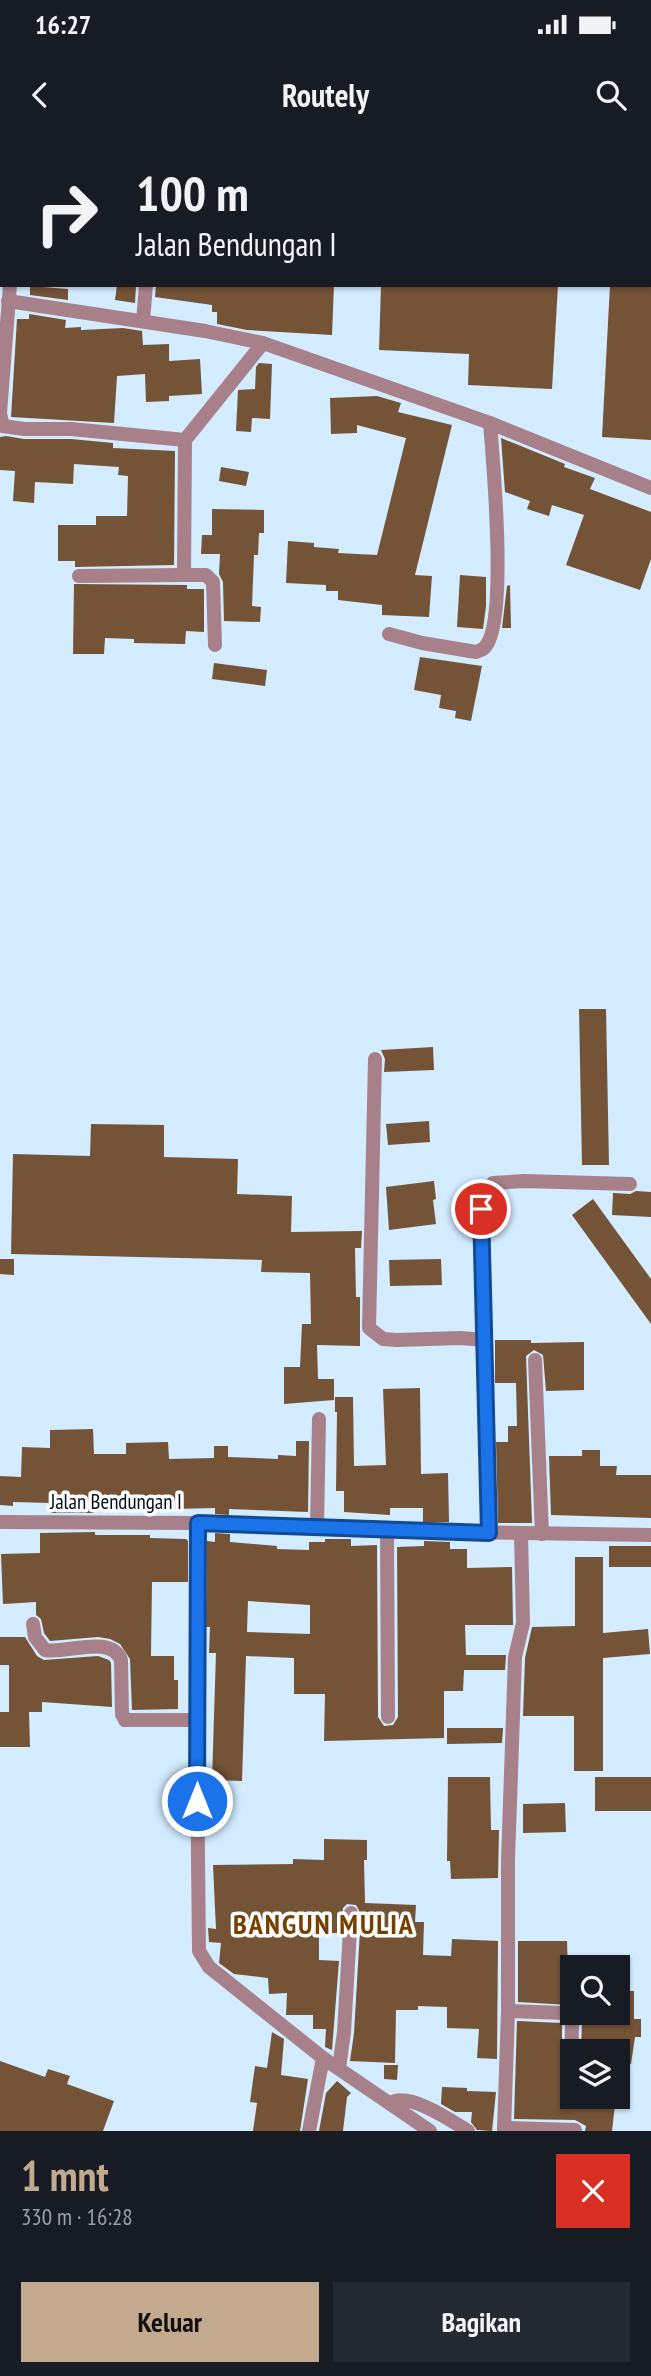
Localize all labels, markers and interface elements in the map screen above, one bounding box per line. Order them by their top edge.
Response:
text: 16:27 [35,8,91,41]
text: Routely [282,74,369,116]
icon: back [21,76,59,114]
icon: search [592,76,630,114]
text: 100 m [136,161,249,225]
icon: right [21,168,112,259]
text: Jalan Bendungan I [136,223,337,265]
pin [451,1179,511,1239]
icon: arrive [462,1190,500,1228]
street label: Jalan Bendungan I [49,1488,182,1515]
position arrow [160,1764,234,1838]
district label: BANGUN MULIA [233,1905,415,1942]
map controls [560,1955,630,2109]
button: search [560,1955,630,2025]
button: layers [560,2039,630,2109]
text: 1 mnt [21,2148,109,2203]
button: close [556,2154,630,2228]
text: 330 m · 16:28 [21,2202,133,2231]
button: Keluar [21,2282,319,2362]
button: Bagikan [333,2282,630,2362]

